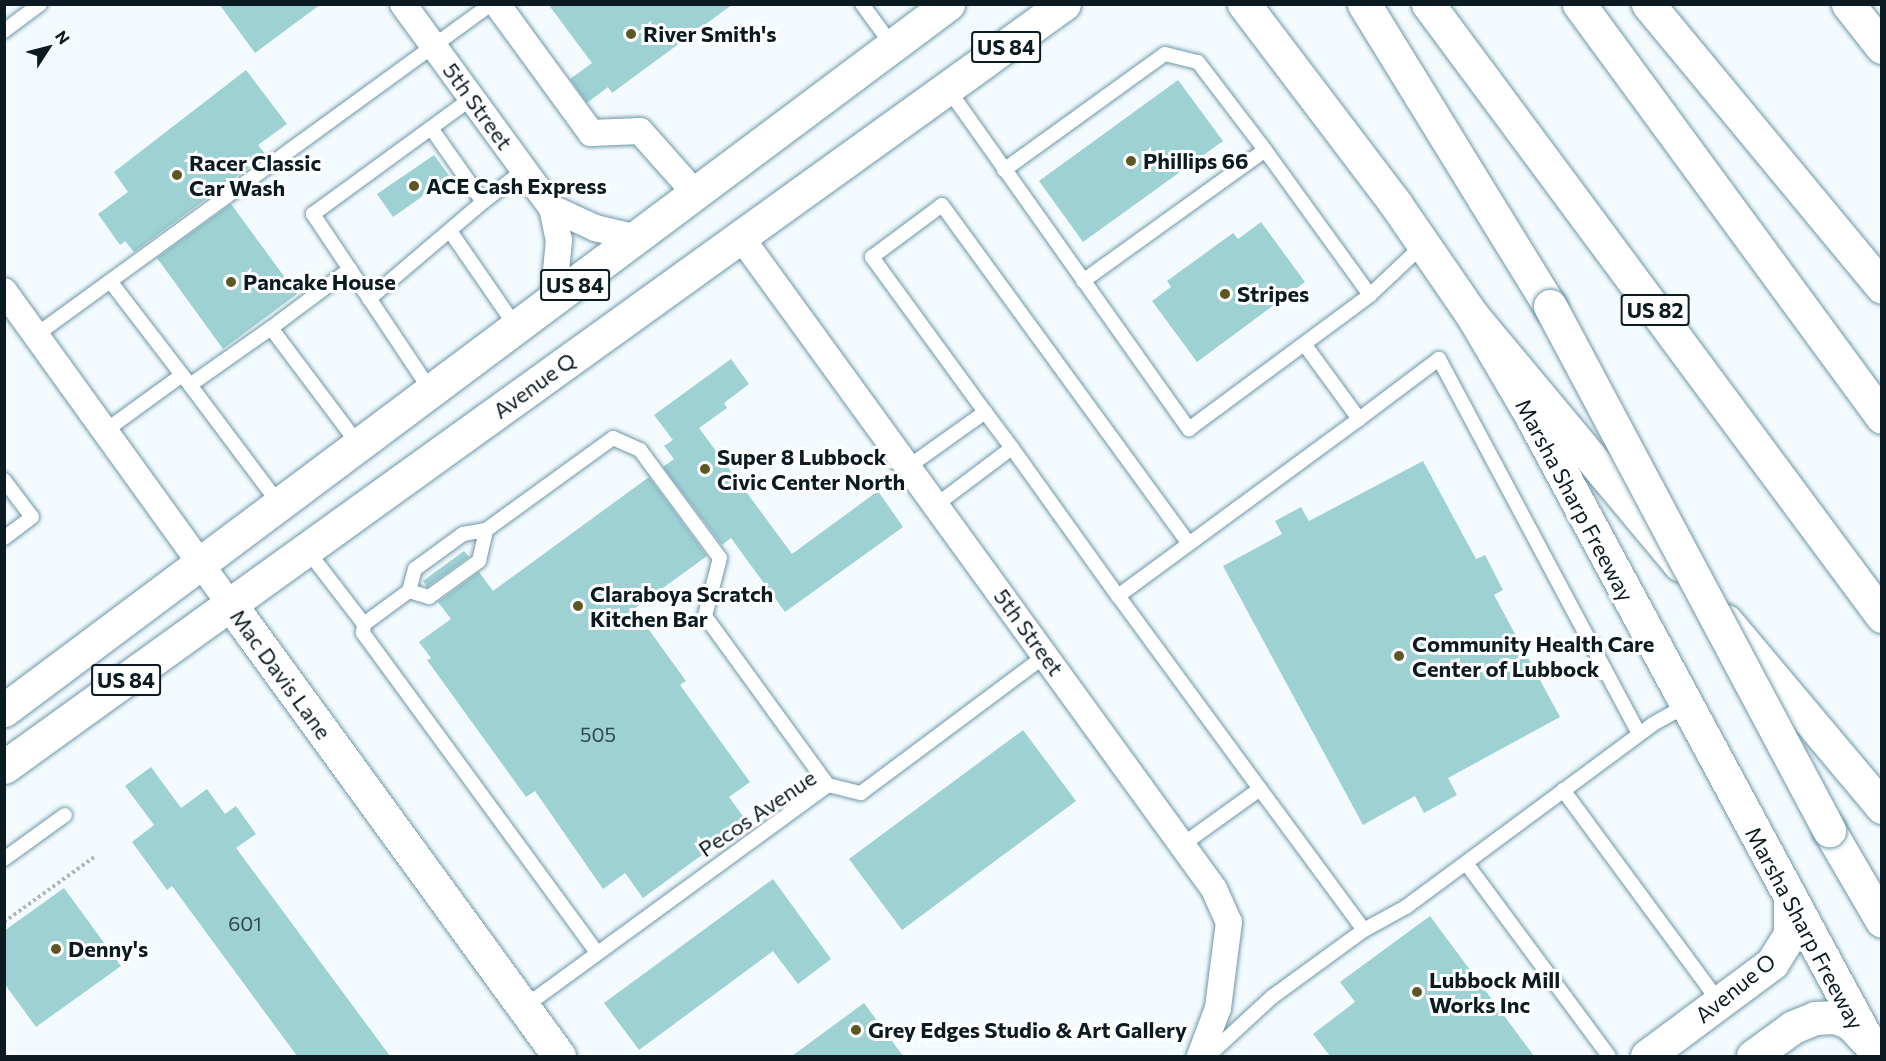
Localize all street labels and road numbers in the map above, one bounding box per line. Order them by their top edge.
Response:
road number: US 84 [970,29,1042,65]
street label: 5th Street [438,58,518,154]
road number: US 84 [539,267,611,303]
road number: US 82 [1620,292,1690,328]
street label: Avenue Q [488,346,580,424]
street label: Marsha Sharp Freeway [1510,394,1640,606]
street label: 5th Street [989,584,1069,680]
street label: Mac Davis Lane [225,604,337,744]
road number: US 84 [90,662,162,698]
street label: Pecos Avenue [693,764,821,862]
street label: Marsha Sharp Freeway [1740,822,1870,1034]
street label: Avenue O [1690,948,1780,1028]

